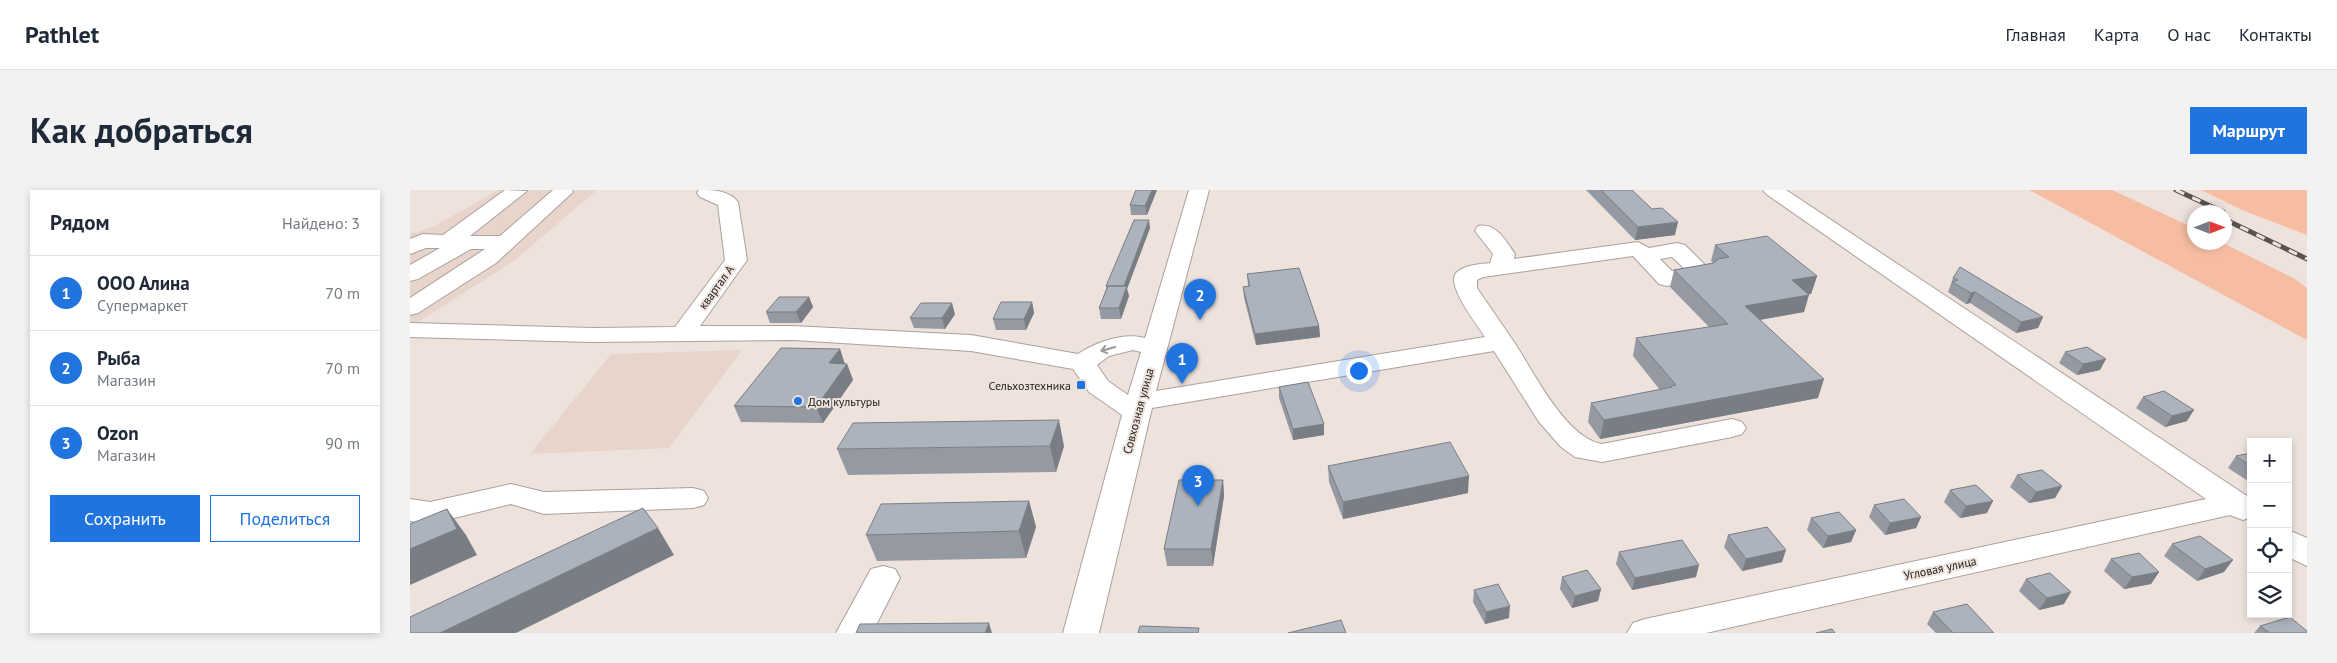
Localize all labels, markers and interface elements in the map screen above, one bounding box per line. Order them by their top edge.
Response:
text: Pathlet [25,19,99,50]
text: Главная [2005,23,2066,46]
text: Карта [2094,23,2139,46]
text: О нас [2167,23,2211,46]
text: Контакты [2239,23,2312,46]
text: Как добраться [30,107,253,153]
button: Маршрут [2190,107,2307,154]
north arrow [2187,205,2232,250]
text: Рядом [50,209,109,236]
text: Найдено: 3 [282,213,360,233]
street label: квартал А [695,262,737,312]
text: ООО Алина [97,271,190,295]
pin: 2 [1184,279,1216,320]
text: 1 [61,283,71,303]
text: 70 m [325,283,360,303]
text: Супермаркет [97,295,188,315]
pin: 1 [1166,343,1198,384]
one-way arrow [1101,345,1117,355]
text: Рыба [97,346,140,370]
text: 2 [61,358,71,378]
text: 70 m [325,358,360,378]
your location [1346,358,1372,384]
street label: Совхозная улица [1119,366,1157,456]
text: Магазин [97,370,156,390]
place label: Сельхозтехника [989,378,1071,393]
marker: Сельхозтехника [1075,379,1087,391]
place label: Дом культуры [808,394,880,409]
marker: Дом культуры [792,395,804,407]
text: Ozon [97,421,139,445]
text: 3 [61,433,71,453]
text: 90 m [325,433,360,453]
map controls [2247,438,2292,618]
button: + [2247,438,2292,483]
text: Магазин [97,445,156,465]
pin: 3 [1182,465,1214,506]
button: − [2247,483,2292,528]
button: Сохранить [50,495,200,542]
button: Поделиться [210,495,360,542]
button: locate [2247,528,2292,573]
street label: Угловая улица [1902,553,1978,583]
button: layers [2247,573,2292,618]

